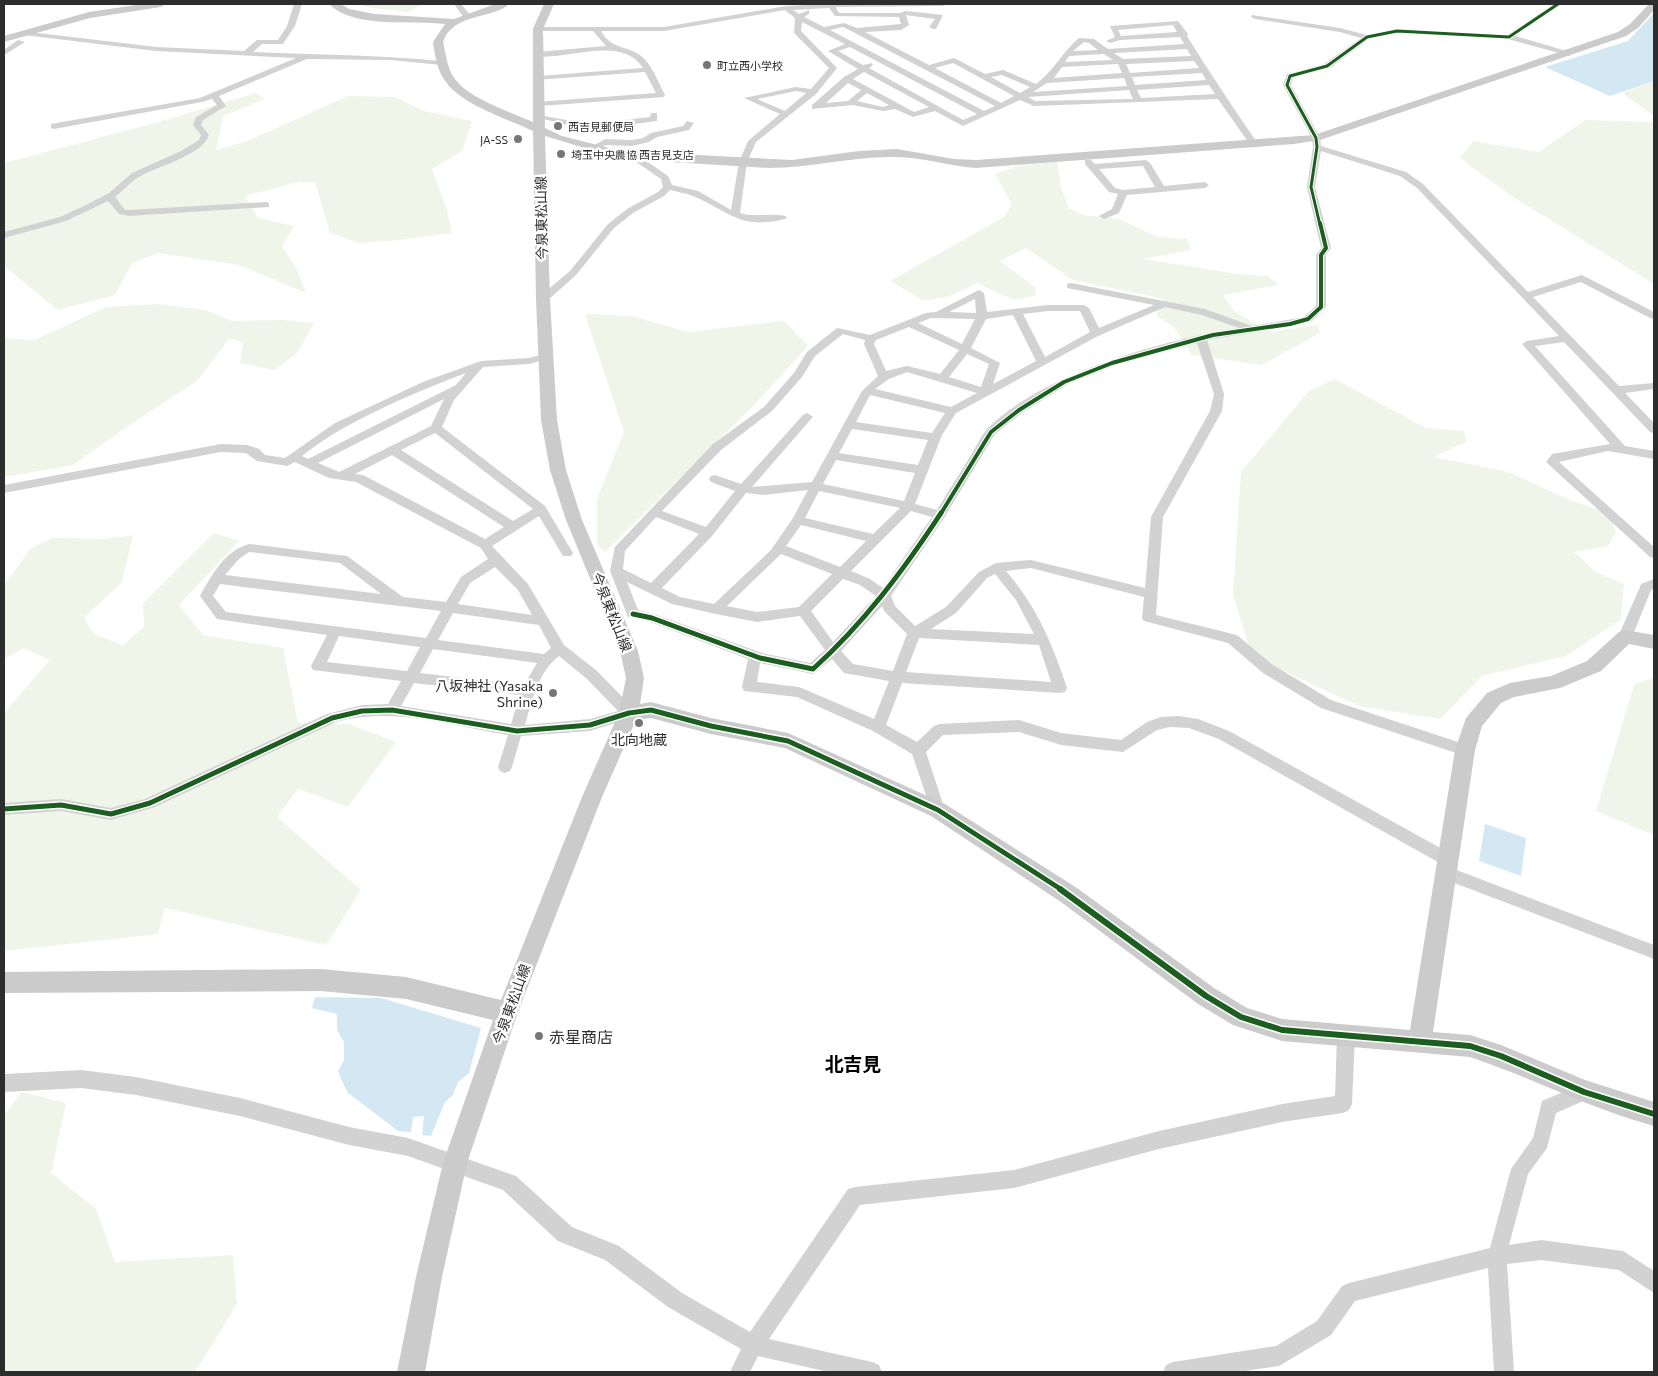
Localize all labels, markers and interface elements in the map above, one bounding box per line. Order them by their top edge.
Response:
marker: 町立西小学校 [701,59,713,71]
place label: 町立西小学校 [717,59,783,72]
marker: 西吉見郵便局 [552,120,564,132]
place label: 西吉見郵便局 [568,120,634,133]
place label: JA-SS [480,133,508,147]
marker: JA-SS [512,133,524,145]
marker: 埼玉中央農協 西吉見支店 [555,148,567,160]
place label: 埼玉中央農協 西吉見支店 [571,148,694,161]
street label: 今泉東松山線 [532,176,550,260]
street label: 今泉東松山線 [588,570,636,654]
place label: 八坂神社 (Yasaka Shrine) [435,677,543,710]
marker: 八坂神社 (Yasaka Shrine) [547,687,559,699]
marker: 北向地蔵 [633,717,645,729]
place label: 北向地蔵 [611,731,667,748]
street label: 今泉東松山線 [489,962,533,1046]
place label: 赤星商店 [549,1027,613,1046]
marker: 赤星商店 [533,1030,545,1042]
district label: 北吉見 [824,1052,882,1075]

